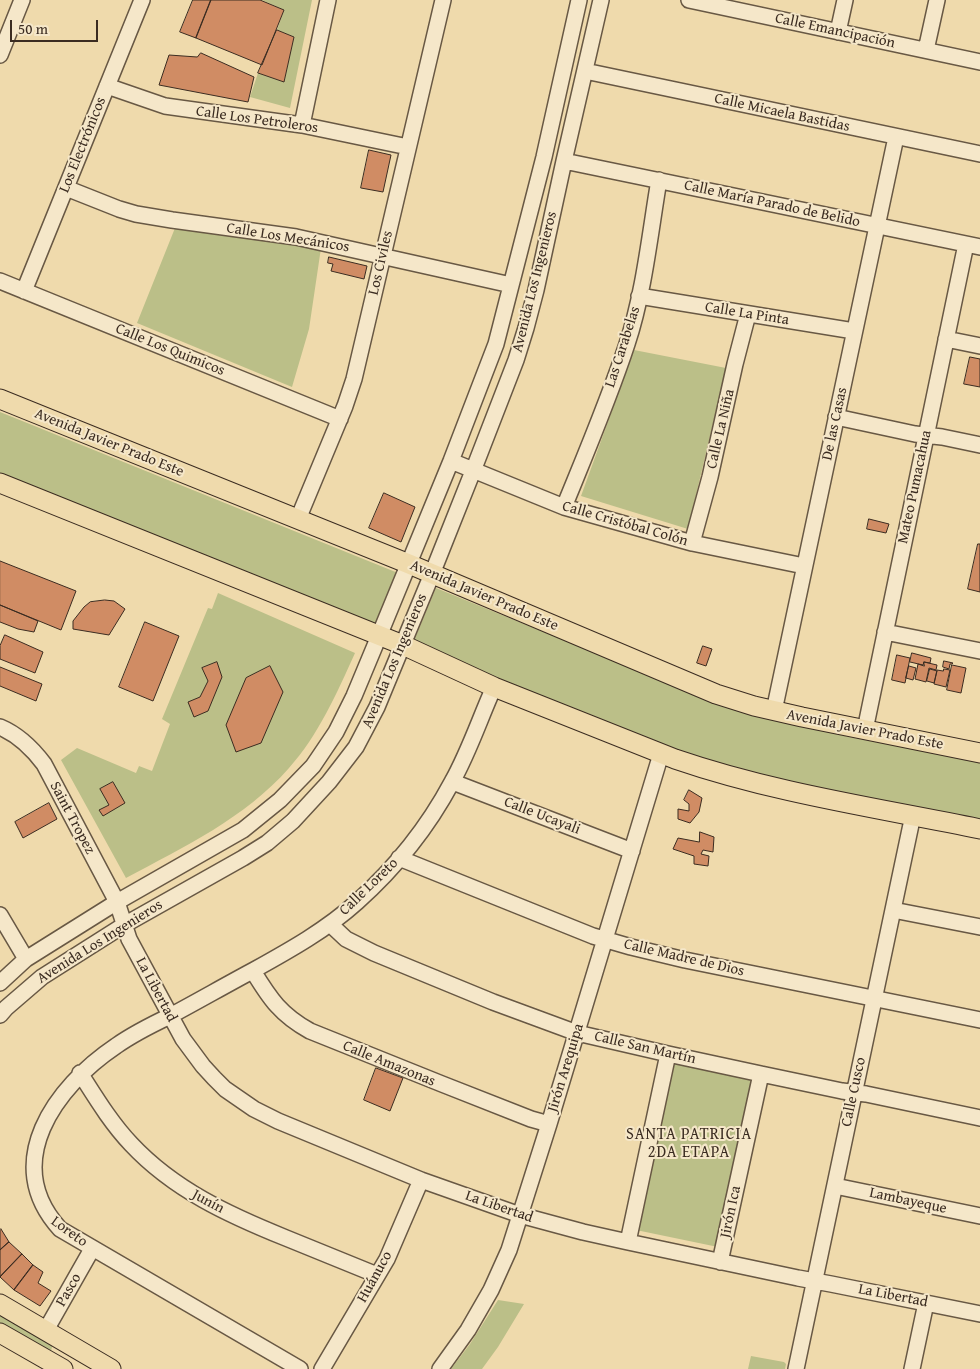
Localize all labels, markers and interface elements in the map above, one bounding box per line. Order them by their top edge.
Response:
street label: Calle Emancipación [773,9,897,53]
scale bar [12,10,100,42]
text: 50 m [18,18,48,39]
street label: Calle Micaela Bastidas [713,90,851,136]
street label: Los Electrónicos [56,94,110,196]
street label: Calle Los Petroleros [195,103,319,137]
street label: Calle María Parado de Belido [682,177,862,231]
street label: Avenida Los Ingenieros [509,210,561,354]
street label: Calle Los Mecánicos [225,219,351,257]
street label: Los Civiles [365,229,397,297]
street label: Calle La Pinta [704,298,790,330]
street label: Las Carabelas [601,304,645,390]
street label: Calle Los Quimicos [113,320,227,380]
street label: De las Casas [818,386,852,462]
street label: Calle La Niña [703,387,739,471]
street label: Avenida Javier Prado Este [32,405,186,481]
street label: Mateo Pumacahua [894,429,936,545]
street label: Calle Cristóbal Colón [560,497,690,551]
street label: Avenida Javier Prado Este [407,557,561,635]
street label: Avenida Los Ingenieros [358,591,432,731]
street label: Avenida Javier Prado Este [785,706,945,754]
street label: Saint Tropez [45,779,99,857]
street label: Calle Ucayali [501,793,583,839]
street label: Calle Loreto [336,855,402,919]
street label: Avenida Los Ingenieros [34,896,166,988]
street label: Calle Madre de Dios [622,935,746,981]
street label: La Libertad [131,955,181,1025]
street label: Jirón Arequipa [544,1021,588,1115]
street label: Calle San Martín [592,1028,698,1068]
street label: Calle Amazonas [340,1037,438,1091]
street label: Calle Cusco [838,1056,870,1128]
district label: SANTA PATRICIA 2DA ETAPA [624,1125,754,1163]
street label: Jirón Ica [717,1184,745,1240]
street label: Lambayeque [868,1184,948,1218]
street label: Junín [189,1186,227,1218]
street label: La Libertad [463,1187,535,1227]
street label: Loreto [47,1213,91,1251]
street label: Huánuco [354,1248,396,1306]
street label: Pasco [52,1270,86,1310]
street label: La Libertad [857,1280,929,1312]

